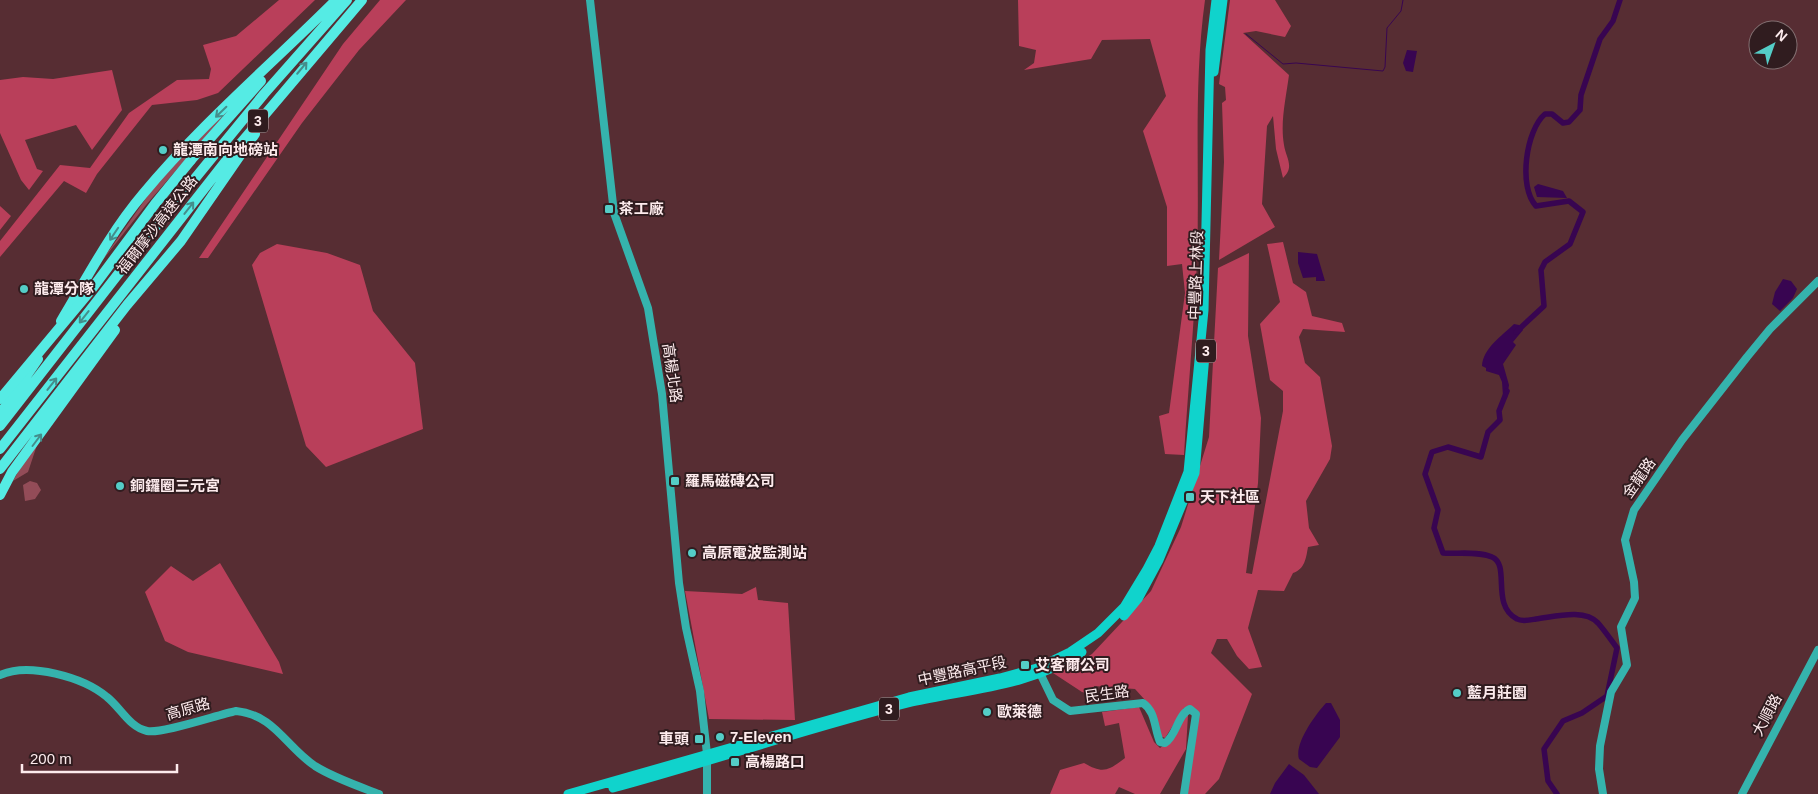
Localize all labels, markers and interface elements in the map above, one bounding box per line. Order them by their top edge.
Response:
north arrow [1748,20,1798,70]
text: N [1772,26,1791,45]
one-way arrow [297,61,308,74]
one-way arrow [214,106,227,118]
road number: 3 [248,110,268,132]
place label: 龍潭南向地磅站 [173,141,278,158]
marker: 龍潭南向地磅站 [157,144,169,156]
street label: 福爾摩沙高速公路 [113,172,200,277]
place label: 茶工廠 [619,200,664,217]
one-way arrow [184,202,195,215]
marker: 茶工廠 [603,203,615,215]
one-way arrow [109,226,119,240]
street label: 中豐路上林段 [1185,230,1206,320]
place label: 龍潭分隊 [34,280,94,297]
marker: 龍潭分隊 [18,283,30,295]
one-way arrow [79,310,90,323]
road number: 3 [1196,340,1216,362]
street label: 高楊北路 [660,342,685,404]
one-way arrow [47,378,58,391]
one-way arrow [31,434,42,447]
street label: 金龍路 [1619,454,1658,501]
place label: 羅馬磁磚公司 [685,472,775,489]
marker: 羅馬磁磚公司 [669,475,681,487]
place label: 銅鑼圈三元宮 [130,477,220,494]
marker: 銅鑼圈三元宮 [114,480,126,492]
place label: 天下社區 [1200,488,1260,505]
marker: 天下社區 [1184,491,1196,503]
place label: 高原電波監測站 [702,544,807,561]
marker: 高原電波監測站 [686,547,698,559]
street label: 中豐路高平段 [916,653,1008,688]
place label: 艾客爾公司 [1035,656,1110,673]
marker: 艾客爾公司 [1019,659,1031,671]
street label: 民生路 [1083,682,1130,705]
place label: 藍月莊園 [1467,684,1527,701]
marker: 藍月莊園 [1451,687,1463,699]
street label: 大順路 [1748,691,1785,739]
street label: 高原路 [164,694,212,723]
road number: 3 [879,698,899,721]
place label: 歐萊德 [997,703,1042,720]
marker: 歐萊德 [981,706,993,718]
place label: 7-Eleven [730,728,792,745]
place label: 車頭 [659,730,689,747]
marker: 7-Eleven [714,731,726,743]
marker: 車頭 [693,733,705,745]
scale bar [22,742,178,774]
text: 200 m [30,750,72,767]
place label: 高楊路口 [745,753,805,770]
marker: 高楊路口 [729,756,741,768]

